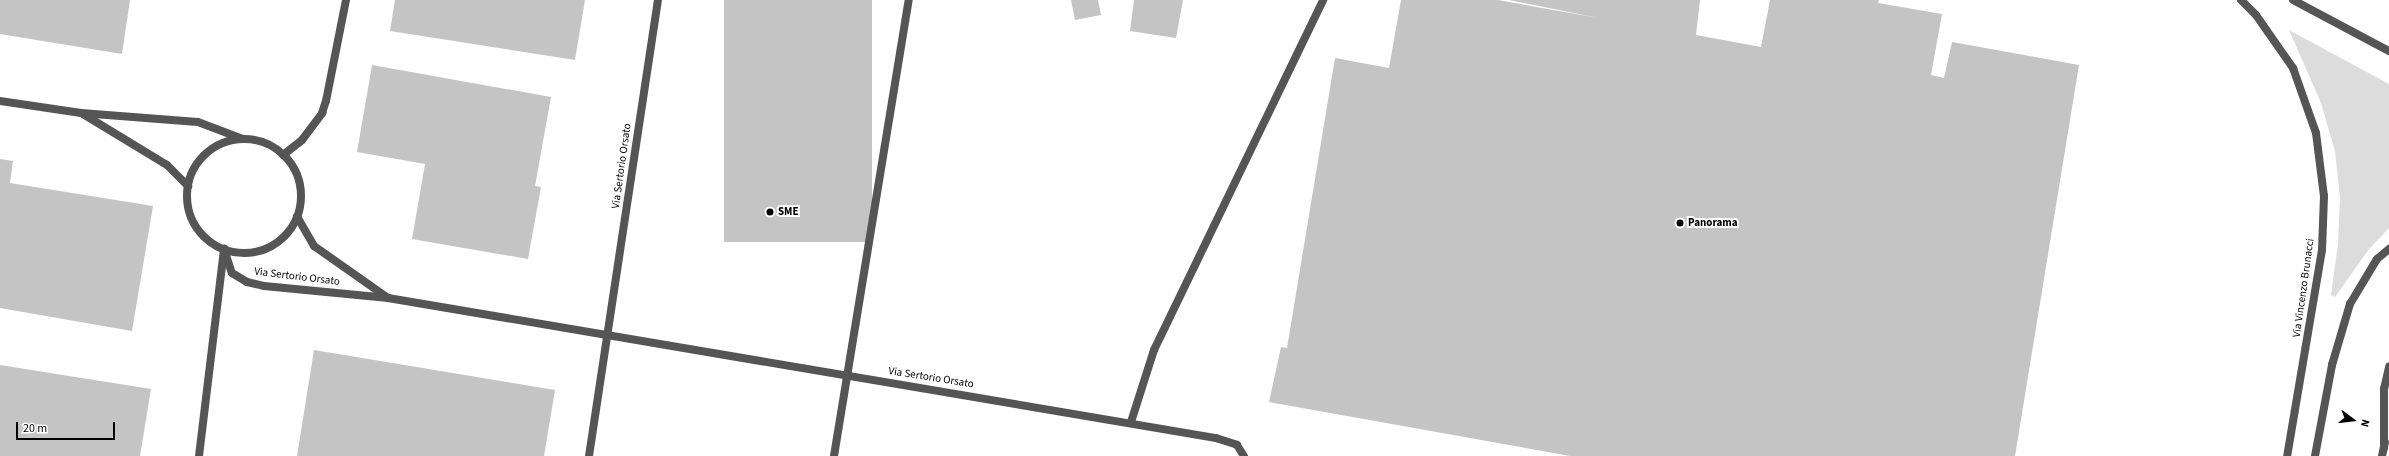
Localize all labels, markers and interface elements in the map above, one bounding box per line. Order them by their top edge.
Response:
street label: Via Sertorio Orsato [609,122,635,210]
place label: SME [778,205,799,219]
marker: SME [765,207,775,217]
place label: Panorama [1688,216,1737,230]
marker: Panorama [1675,218,1685,228]
street label: Via Vincenzo Brunacci [2291,238,2317,338]
street label: Via Sertorio Orsato [253,265,341,289]
street label: Via Sertorio Orsato [887,365,975,391]
north arrow [2333,400,2373,440]
scale bar [18,414,117,440]
text: N [2357,418,2373,429]
text: 20 m [23,420,47,437]

